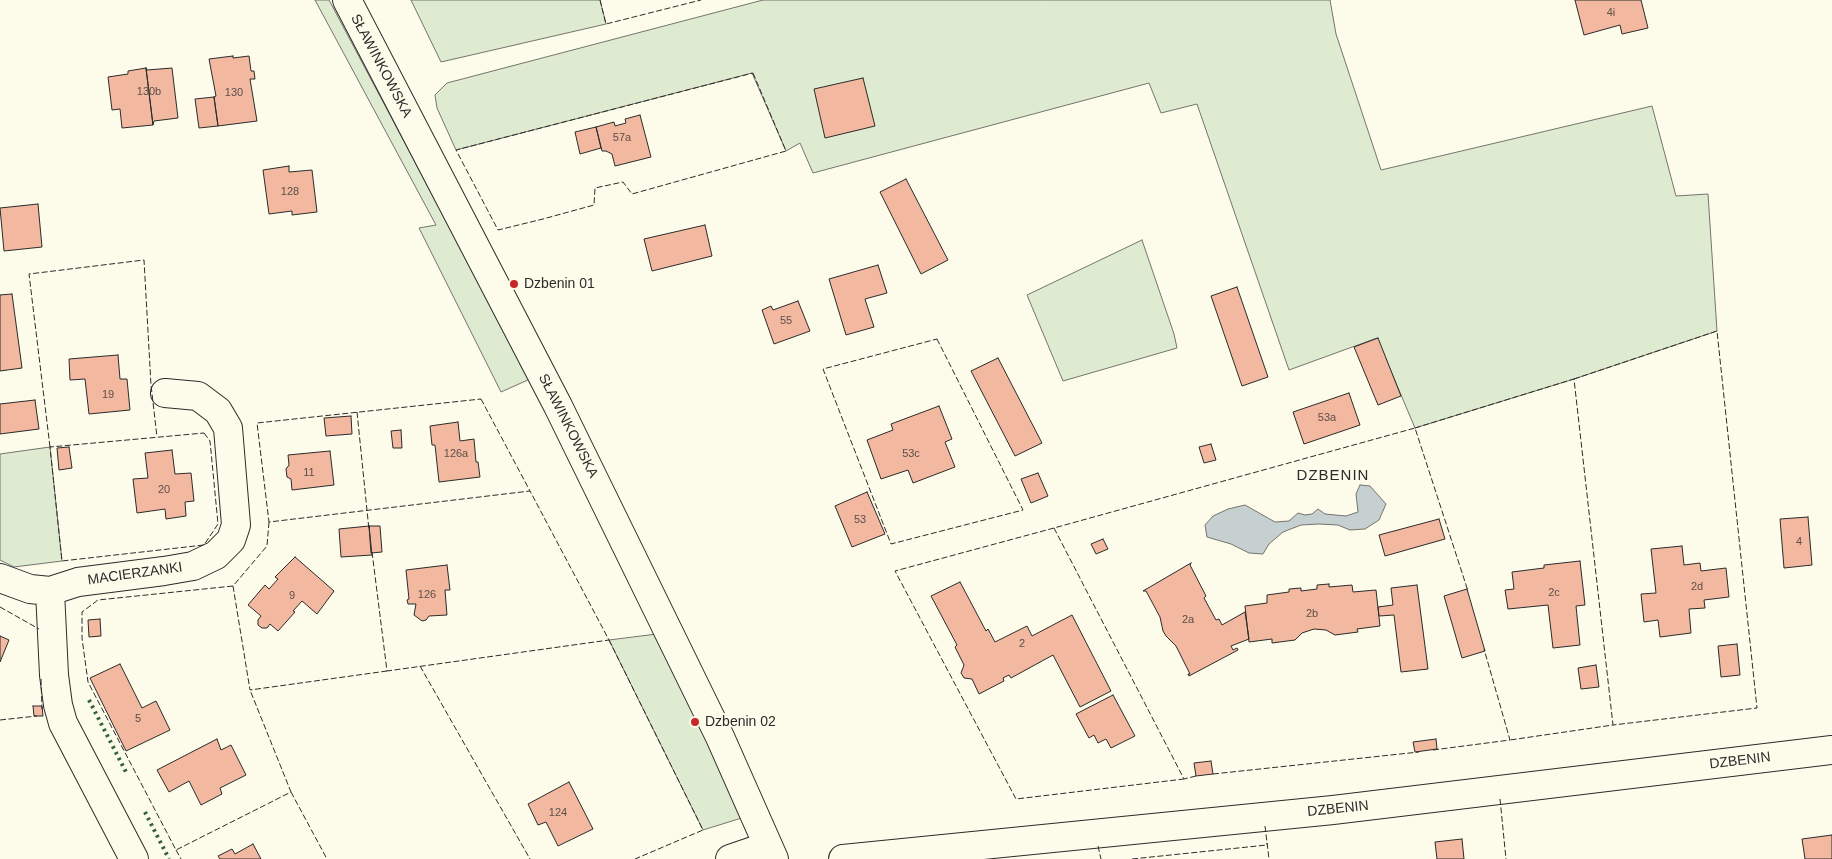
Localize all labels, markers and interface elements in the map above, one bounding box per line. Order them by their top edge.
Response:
house number: 4i [1607,6,1615,20]
street label: SŁAWINKOWSKA [347,11,415,121]
house number: 130b [137,85,161,99]
house number: 130 [225,86,243,100]
house number: 57a [613,131,631,145]
house number: 128 [281,185,299,199]
place label: Dzbenin 01 [524,276,595,292]
marker: Dzbenin 01 [508,278,520,290]
house number: 55 [780,314,792,328]
street label: SŁAWINKOWSKA [534,371,602,481]
house number: 19 [102,388,114,402]
house number: 53a [1318,411,1336,425]
house number: 126a [444,447,468,461]
house number: 53c [902,447,920,461]
house number: 11 [303,466,315,480]
district label: DZBENIN [1296,467,1370,485]
house number: 20 [158,483,170,497]
house number: 53 [854,513,866,527]
house number: 4 [1796,535,1802,549]
street label: MACIERZANKI [86,559,184,589]
house number: 2d [1691,580,1703,594]
house number: 2c [1548,586,1560,600]
house number: 126 [418,588,436,602]
house number: 9 [289,589,295,603]
house number: 2b [1306,607,1318,621]
house number: 2a [1182,613,1194,627]
house number: 2 [1019,637,1025,651]
house number: 5 [135,712,141,726]
place label: Dzbenin 02 [705,714,776,730]
marker: Dzbenin 02 [689,716,701,728]
street label: DZBENIN [1708,749,1772,773]
street label: DZBENIN [1307,797,1369,821]
house number: 124 [549,806,567,820]

